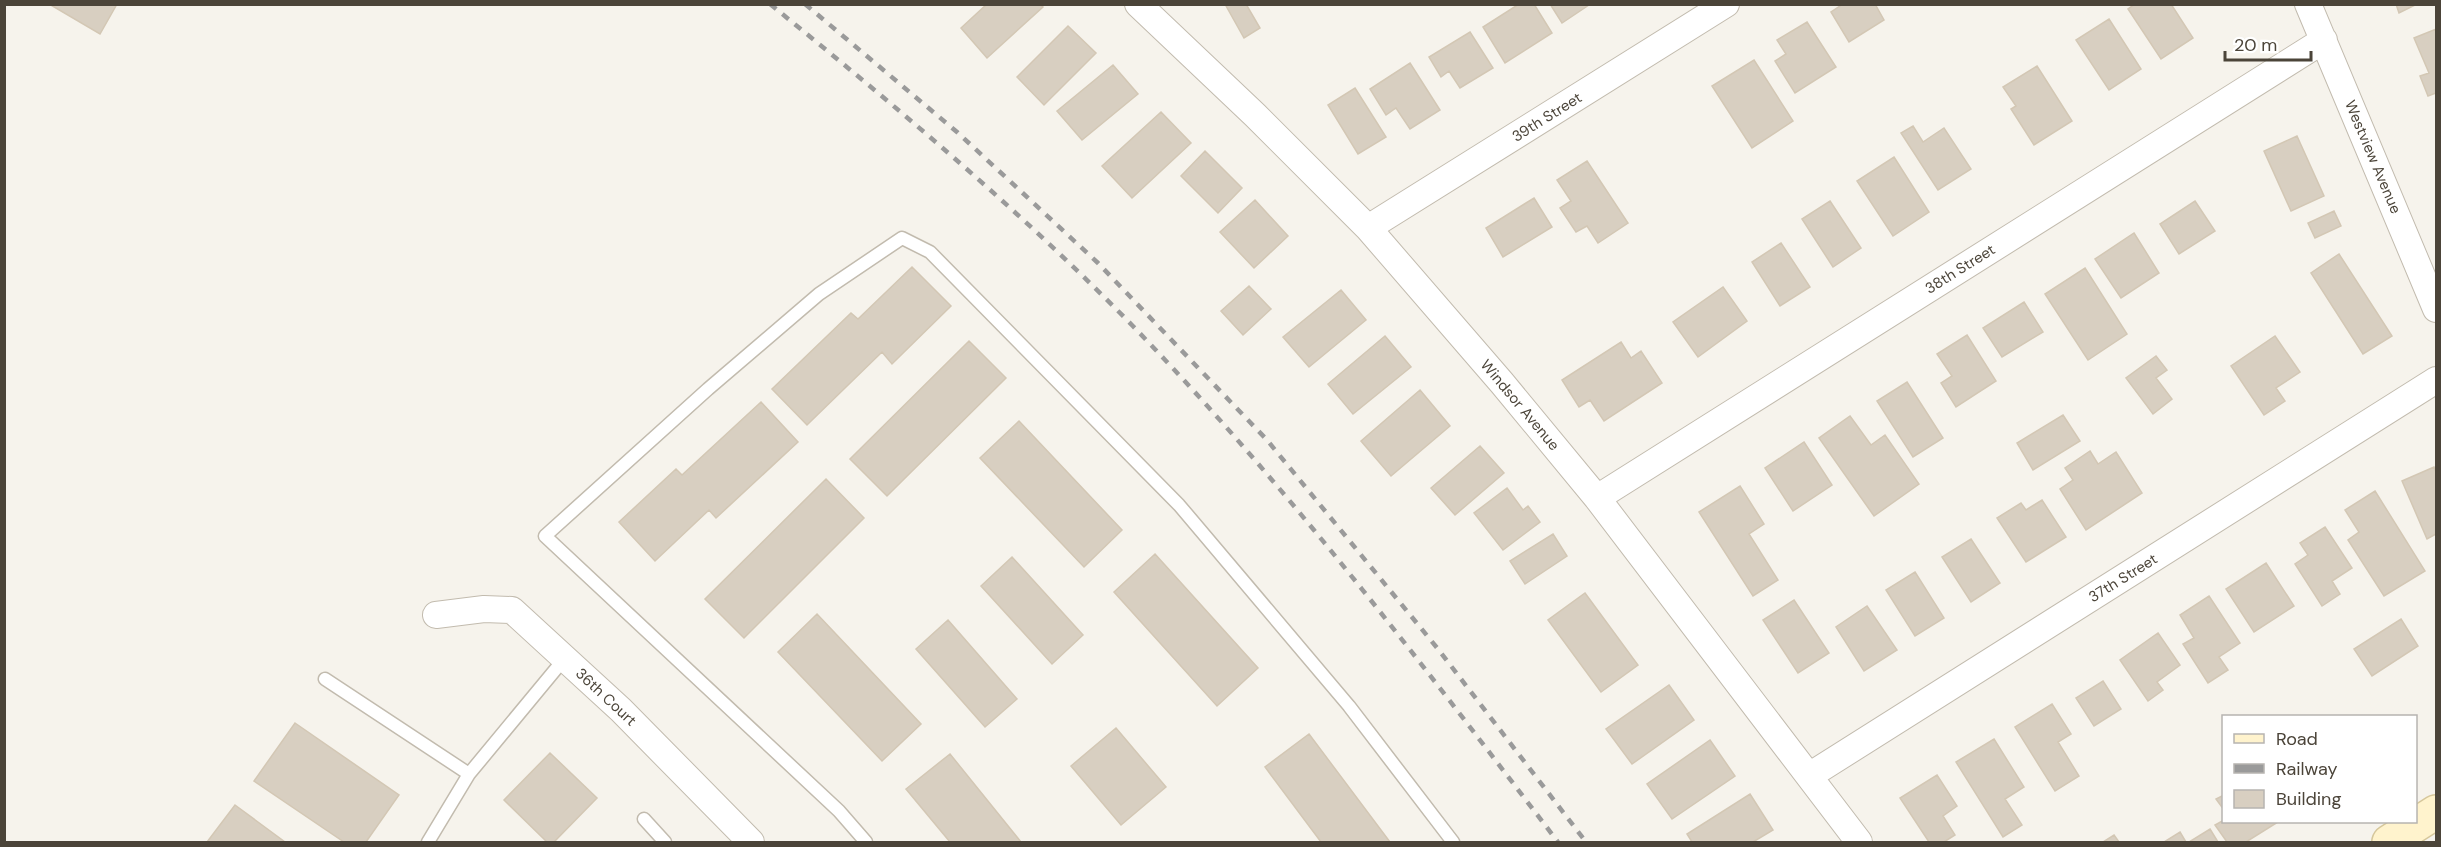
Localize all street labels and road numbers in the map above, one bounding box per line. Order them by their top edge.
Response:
street label: 39th Street [1508,88,1586,146]
street label: Westview Avenue [2340,97,2406,217]
street label: 38th Street [1921,240,1999,298]
street label: Windsor Avenue [1476,355,1564,455]
street label: 37th Street [2085,549,2161,607]
street label: 36th Court [571,664,641,730]

